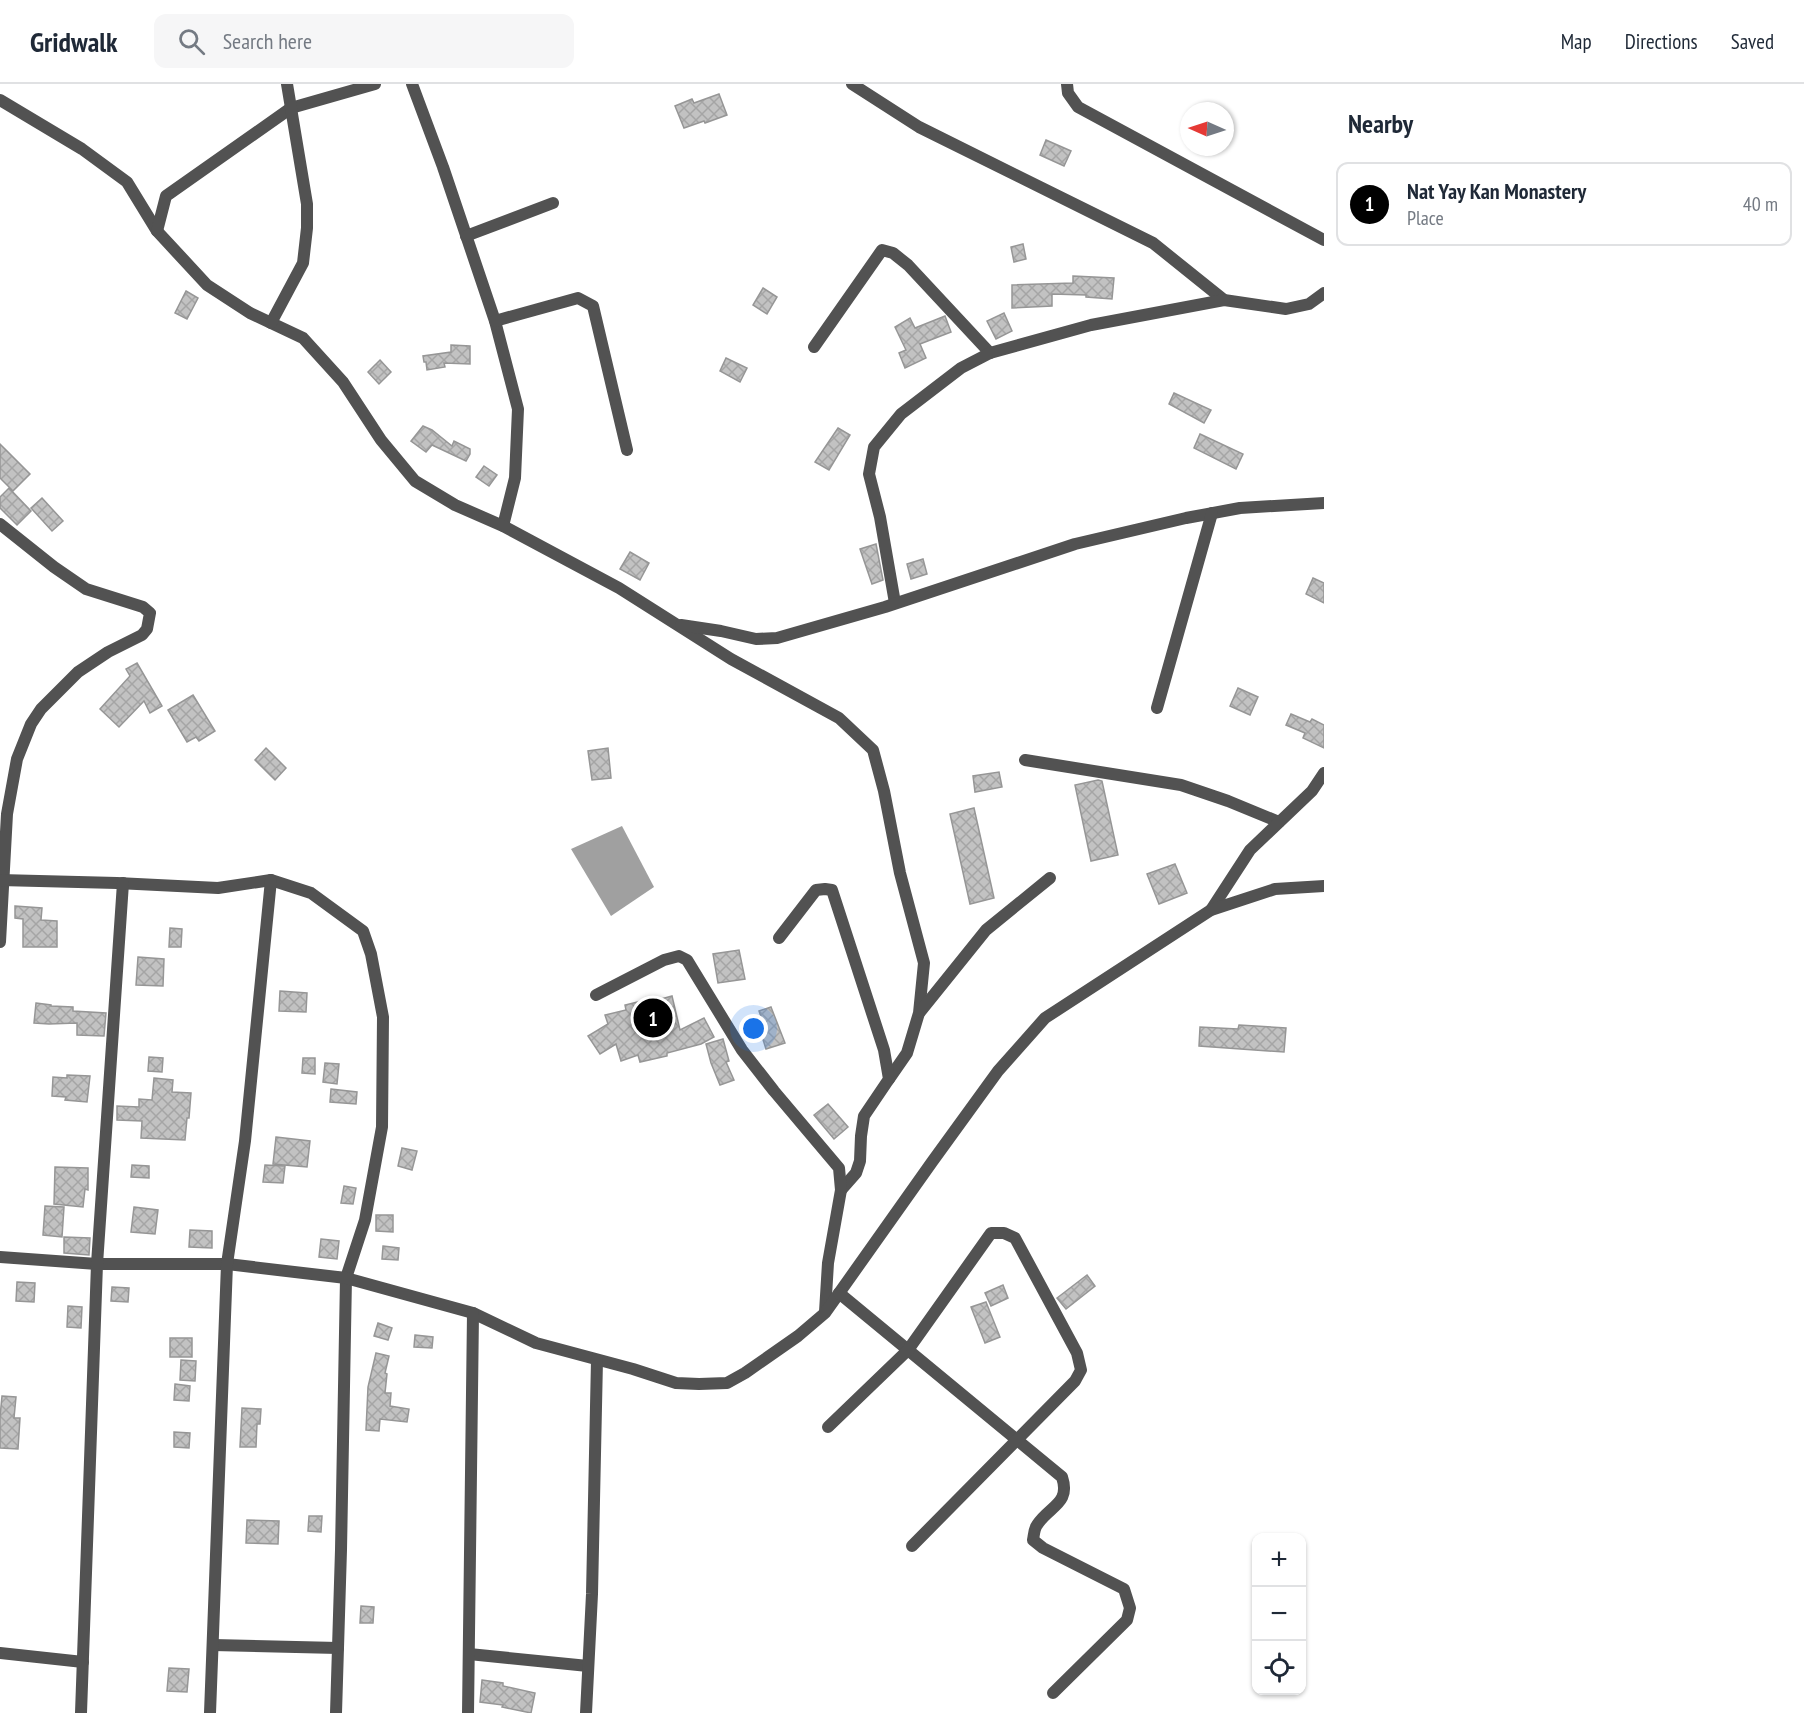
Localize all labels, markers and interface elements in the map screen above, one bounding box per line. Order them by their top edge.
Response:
search box [154,14,574,68]
text: Gridwalk [30,23,118,60]
icon: search [175,25,208,58]
text: Search here [223,27,312,55]
text: Map [1561,28,1592,55]
text: Directions [1625,28,1698,55]
text: Saved [1731,28,1774,55]
north arrow [1180,102,1234,156]
text: Nearby [1348,107,1413,140]
text: Nat Yay Kan Monastery [1407,177,1586,205]
text: 1 [1365,191,1374,217]
text: 40 m [1743,191,1778,217]
text: Place [1407,205,1444,231]
pin: 1 [634,996,672,1040]
your location [739,1014,768,1043]
map controls [1252,1533,1306,1695]
button: + [1252,1533,1306,1587]
button: − [1252,1587,1306,1641]
button: locate [1252,1641,1306,1695]

